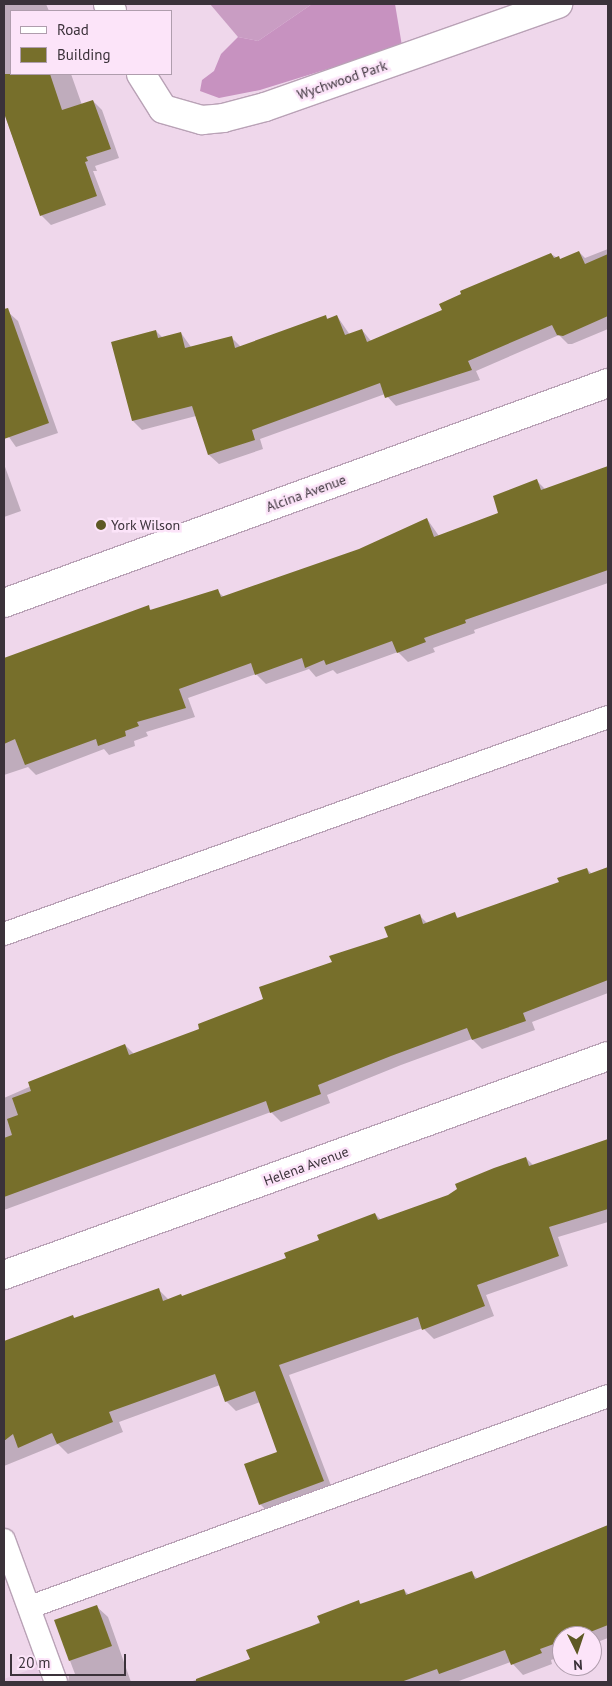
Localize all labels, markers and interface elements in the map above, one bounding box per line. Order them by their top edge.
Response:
legend [10,10,172,75]
text: Road [57,20,89,39]
text: Building [57,45,111,64]
street label: Wychwood Park [295,57,389,103]
street label: Alcina Avenue [263,471,349,515]
place label: York Wilson [111,517,181,533]
marker: York Wilson [95,519,107,531]
street label: Helena Avenue [261,1143,351,1189]
north arrow [552,1626,602,1676]
scale bar [12,1644,129,1676]
text: 20 m [18,1653,51,1672]
text: N [573,1656,583,1674]

